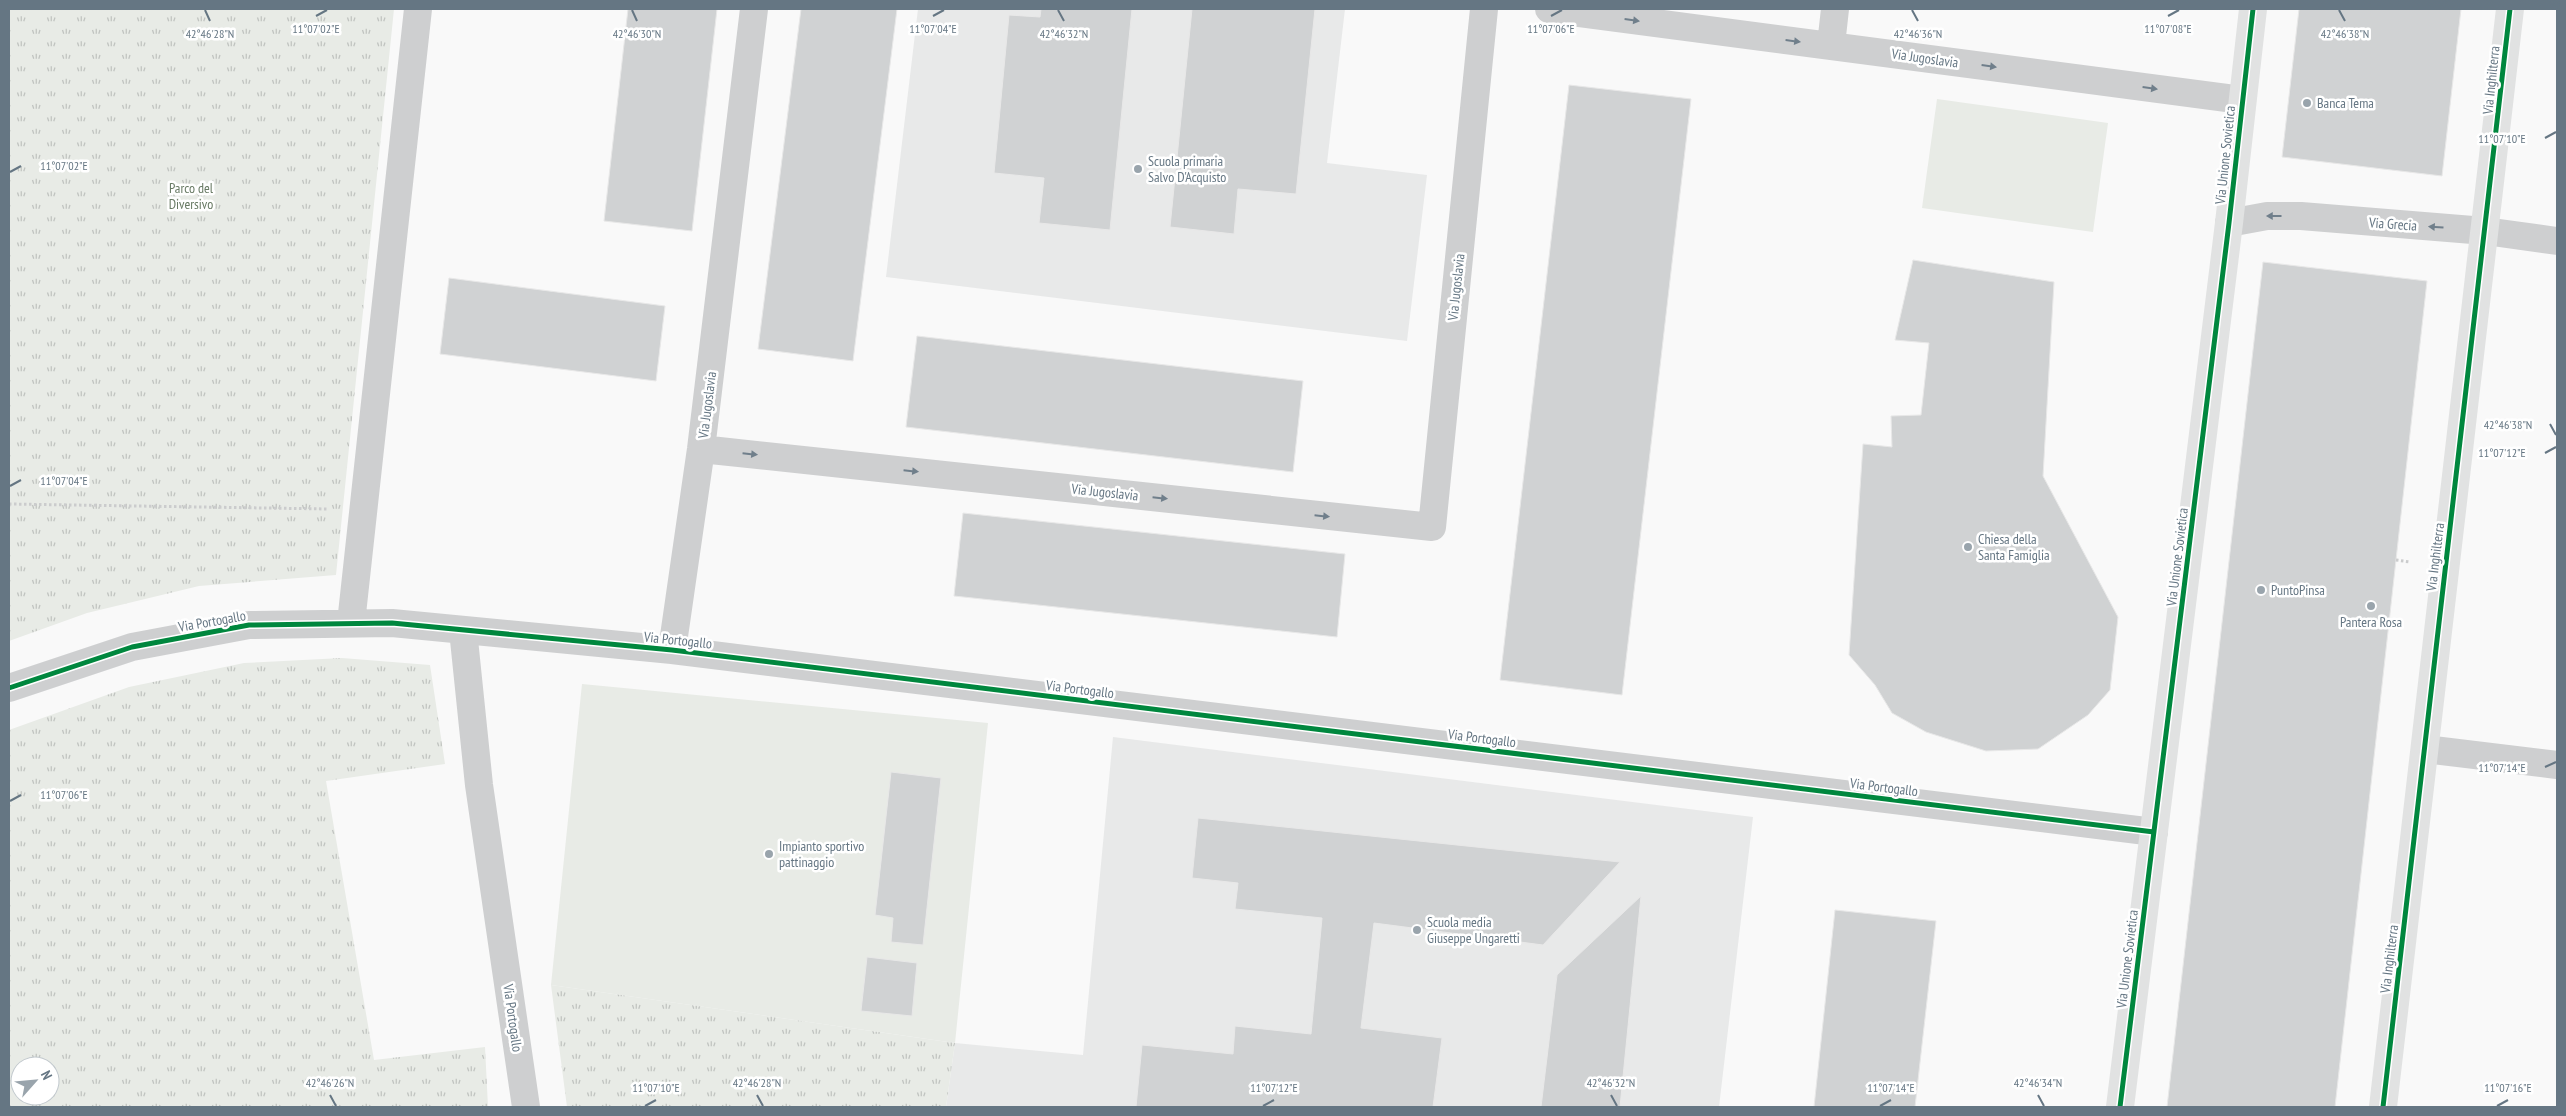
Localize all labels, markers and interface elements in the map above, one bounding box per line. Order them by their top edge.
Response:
one-way arrow [1624,16,1640,24]
text: 11°07'02"E [292,21,340,36]
text: 11°07'04"E [909,21,957,36]
text: 11°07'06"E [1527,21,1575,36]
text: 11°07'08"E [2144,21,2192,36]
text: 42°46'28"N [186,26,234,41]
text: 42°46'30"N [613,26,661,41]
text: 42°46'32"N [1040,26,1088,41]
text: 42°46'36"N [1894,26,1942,41]
text: 42°46'38"N [2321,26,2369,41]
one-way arrow [1785,37,1801,45]
street label: Via Jugoslavia [1889,44,1960,72]
street label: Via Inghilterra [2478,45,2504,116]
one-way arrow [1981,62,1997,70]
one-way arrow [2142,84,2158,92]
place label: Banca Tema [2317,94,2374,112]
marker: Banca Tema [2301,97,2313,109]
street label: Via Unione Sovietica [2211,105,2239,206]
text: 11°07'10"E [2478,131,2526,146]
place label: Scuola primaria Salvo D'Acquisto [1148,152,1226,186]
text: 11°07'02"E [40,158,88,173]
marker: Scuola primaria Salvo D'Acquisto [1132,163,1144,175]
park label: Parco del Diversivo [169,179,214,213]
one-way arrow [2266,212,2282,220]
street label: Via Grecia [2367,213,2418,235]
one-way arrow [2428,223,2444,231]
street label: Via Jugoslavia [1443,253,1468,322]
street label: Via Jugoslavia [694,370,720,440]
text: 42°46'38"N [2484,417,2532,432]
text: 11°07'12"E [2478,445,2526,460]
one-way arrow [742,450,758,458]
one-way arrow [904,467,920,475]
text: 11°07'04"E [40,473,88,488]
street label: Via Jugoslavia [1070,479,1139,504]
one-way arrow [1152,494,1168,502]
street label: Via Unione Sovietica [2162,507,2192,608]
one-way arrow [1314,512,1330,520]
street label: Via Inghilterra [2422,522,2448,593]
place label: Chiesa della Santa Famiglia [1978,530,2050,564]
marker: Chiesa della Santa Famiglia [1962,541,1974,553]
place label: PuntoPinsa [2271,581,2325,599]
marker: PuntoPinsa [2255,584,2267,596]
marker: Pantera Rosa [2365,600,2377,612]
street label: Via Portogallo [176,606,247,636]
place label: Pantera Rosa [2340,613,2402,631]
street label: Via Portogallo [642,627,713,653]
street label: Via Portogallo [1044,676,1115,702]
street label: Via Portogallo [1446,725,1517,751]
text: 11°07'14"E [2478,760,2526,775]
street label: Via Portogallo [1848,774,1919,800]
text: 11°07'06"E [40,787,88,802]
place label: Impianto sportivo pattinaggio [779,837,864,871]
marker: Impianto sportivo pattinaggio [763,848,775,860]
street label: Via Unione Sovietica [2112,909,2142,1010]
place label: Scuola media Giuseppe Ungaretti [1427,913,1520,947]
marker: Scuola media Giuseppe Ungaretti [1411,924,1423,936]
street label: Via Inghilterra [2376,924,2402,995]
street label: Via Portogallo [499,982,527,1053]
north arrow [10,1056,60,1106]
text: N [37,1068,56,1083]
text: 42°46'26"N [306,1075,354,1090]
text: 42°46'28"N [733,1075,781,1090]
text: 42°46'32"N [1587,1075,1635,1090]
text: 42°46'34"N [2014,1075,2062,1090]
text: 11°07'10"E [632,1080,680,1095]
text: 11°07'12"E [1250,1080,1298,1095]
text: 11°07'14"E [1867,1080,1915,1095]
text: 11°07'16"E [2484,1080,2532,1095]

